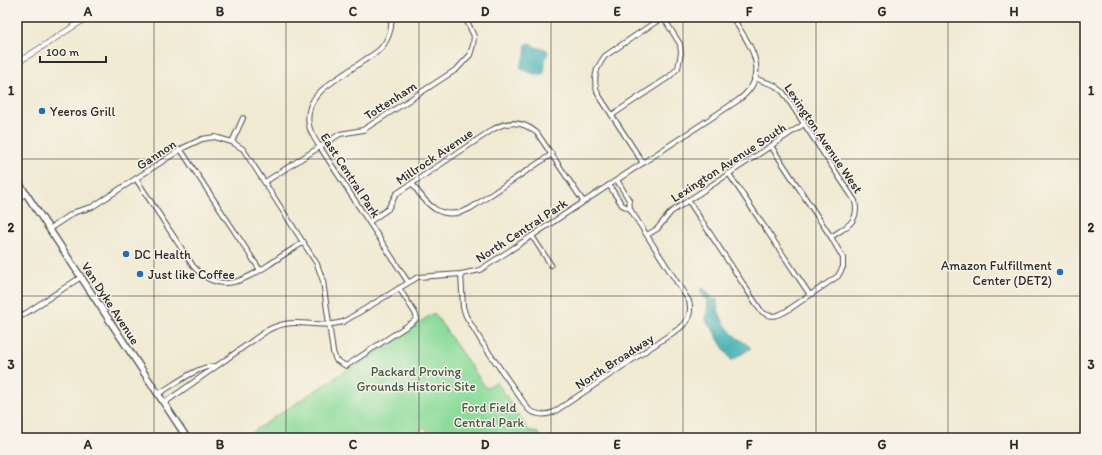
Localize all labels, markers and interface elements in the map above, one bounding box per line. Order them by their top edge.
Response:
text: A [83,4,93,19]
text: B [216,4,225,19]
text: C [349,4,358,19]
text: D [481,4,490,19]
text: E [613,4,621,19]
text: F [746,4,753,19]
text: G [878,4,887,19]
text: H [1010,4,1019,19]
scale bar [40,38,106,64]
text: 100 m [46,45,79,59]
street label: Tottenham [361,78,419,123]
street label: Lexington Avenue West [781,81,866,196]
text: 1 [8,83,14,98]
text: 1 [1088,83,1094,98]
place label: Yeeros Grill [50,104,115,119]
marker: Yeeros Grill [37,106,47,116]
street label: Lexington Avenue South [668,119,789,205]
street label: Millrock Avenue [393,125,476,188]
street label: East Central Park [318,130,384,221]
street label: Gannon [134,136,179,173]
street label: North Central Park [473,195,570,266]
text: 2 [8,220,15,235]
text: 2 [1088,220,1095,235]
place label: DC Health [134,247,191,262]
marker: DC Health [121,249,131,259]
place label: Amazon Fulfillment Center (DET2) [941,258,1052,288]
street label: Van Dyke Avenue [78,259,143,347]
place label: Just like Coffee [148,267,235,282]
marker: Amazon Fulfillment Center (DET2) [1055,267,1065,277]
marker: Just like Coffee [135,269,145,279]
street label: North Broadway [572,331,656,392]
text: 3 [7,357,15,372]
text: 3 [1087,357,1095,372]
park label: Packard Proving Grounds Historic Site [356,364,476,394]
park label: Ford Field Central Park [454,400,525,430]
text: A [83,437,93,452]
text: B [216,437,225,452]
text: C [349,437,358,452]
text: D [481,437,490,452]
text: E [613,437,621,452]
text: F [746,437,753,452]
text: G [878,437,887,452]
text: H [1010,437,1019,452]

